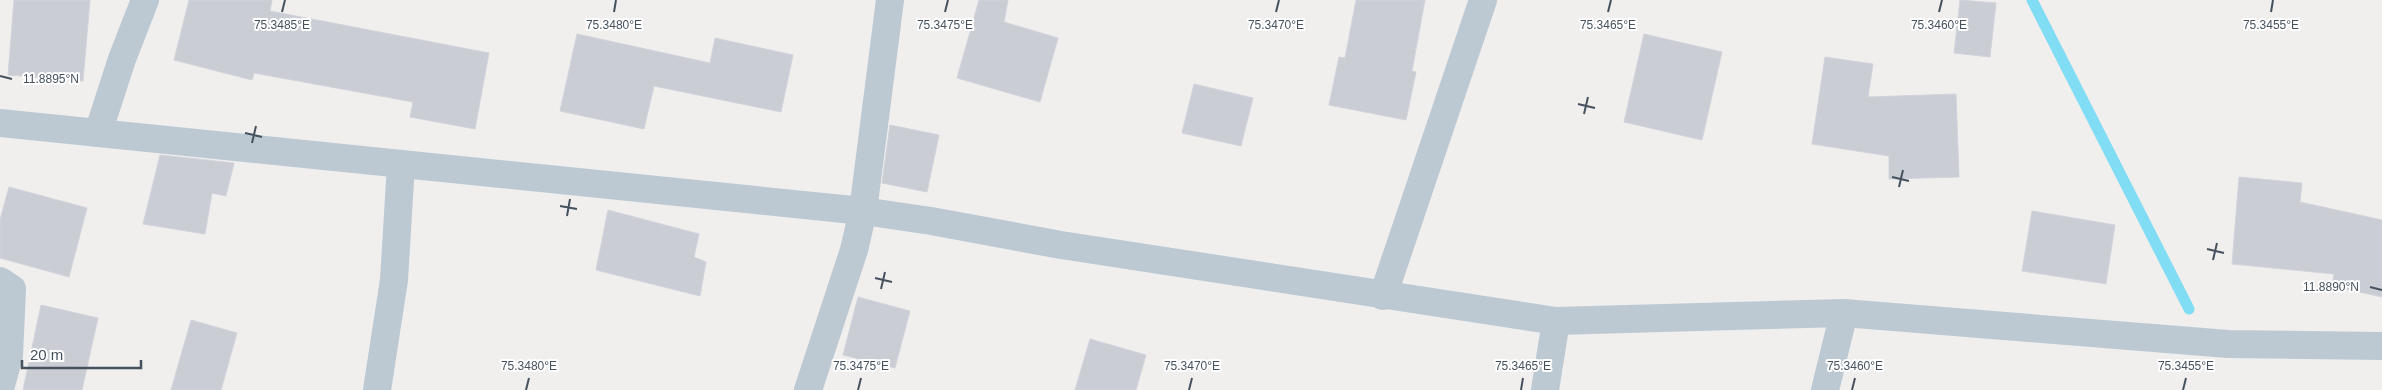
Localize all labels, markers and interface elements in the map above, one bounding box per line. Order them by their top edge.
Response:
text: 75.3485°E [254,18,310,32]
text: 75.3480°E [586,18,642,32]
text: 75.3475°E [917,18,973,32]
text: 75.3470°E [1248,18,1304,32]
text: 75.3465°E [1580,18,1636,32]
text: 75.3460°E [1911,18,1967,32]
text: 75.3455°E [2243,18,2299,32]
text: 11.8895°N [23,72,79,86]
text: 11.8890°N [2303,280,2359,294]
scale bar [22,338,141,370]
text: 20 m [30,346,63,363]
text: 75.3480°E [501,359,557,373]
text: 75.3475°E [833,359,889,373]
text: 75.3470°E [1164,359,1220,373]
text: 75.3465°E [1495,359,1551,373]
text: 75.3460°E [1827,359,1883,373]
text: 75.3455°E [2158,359,2214,373]

